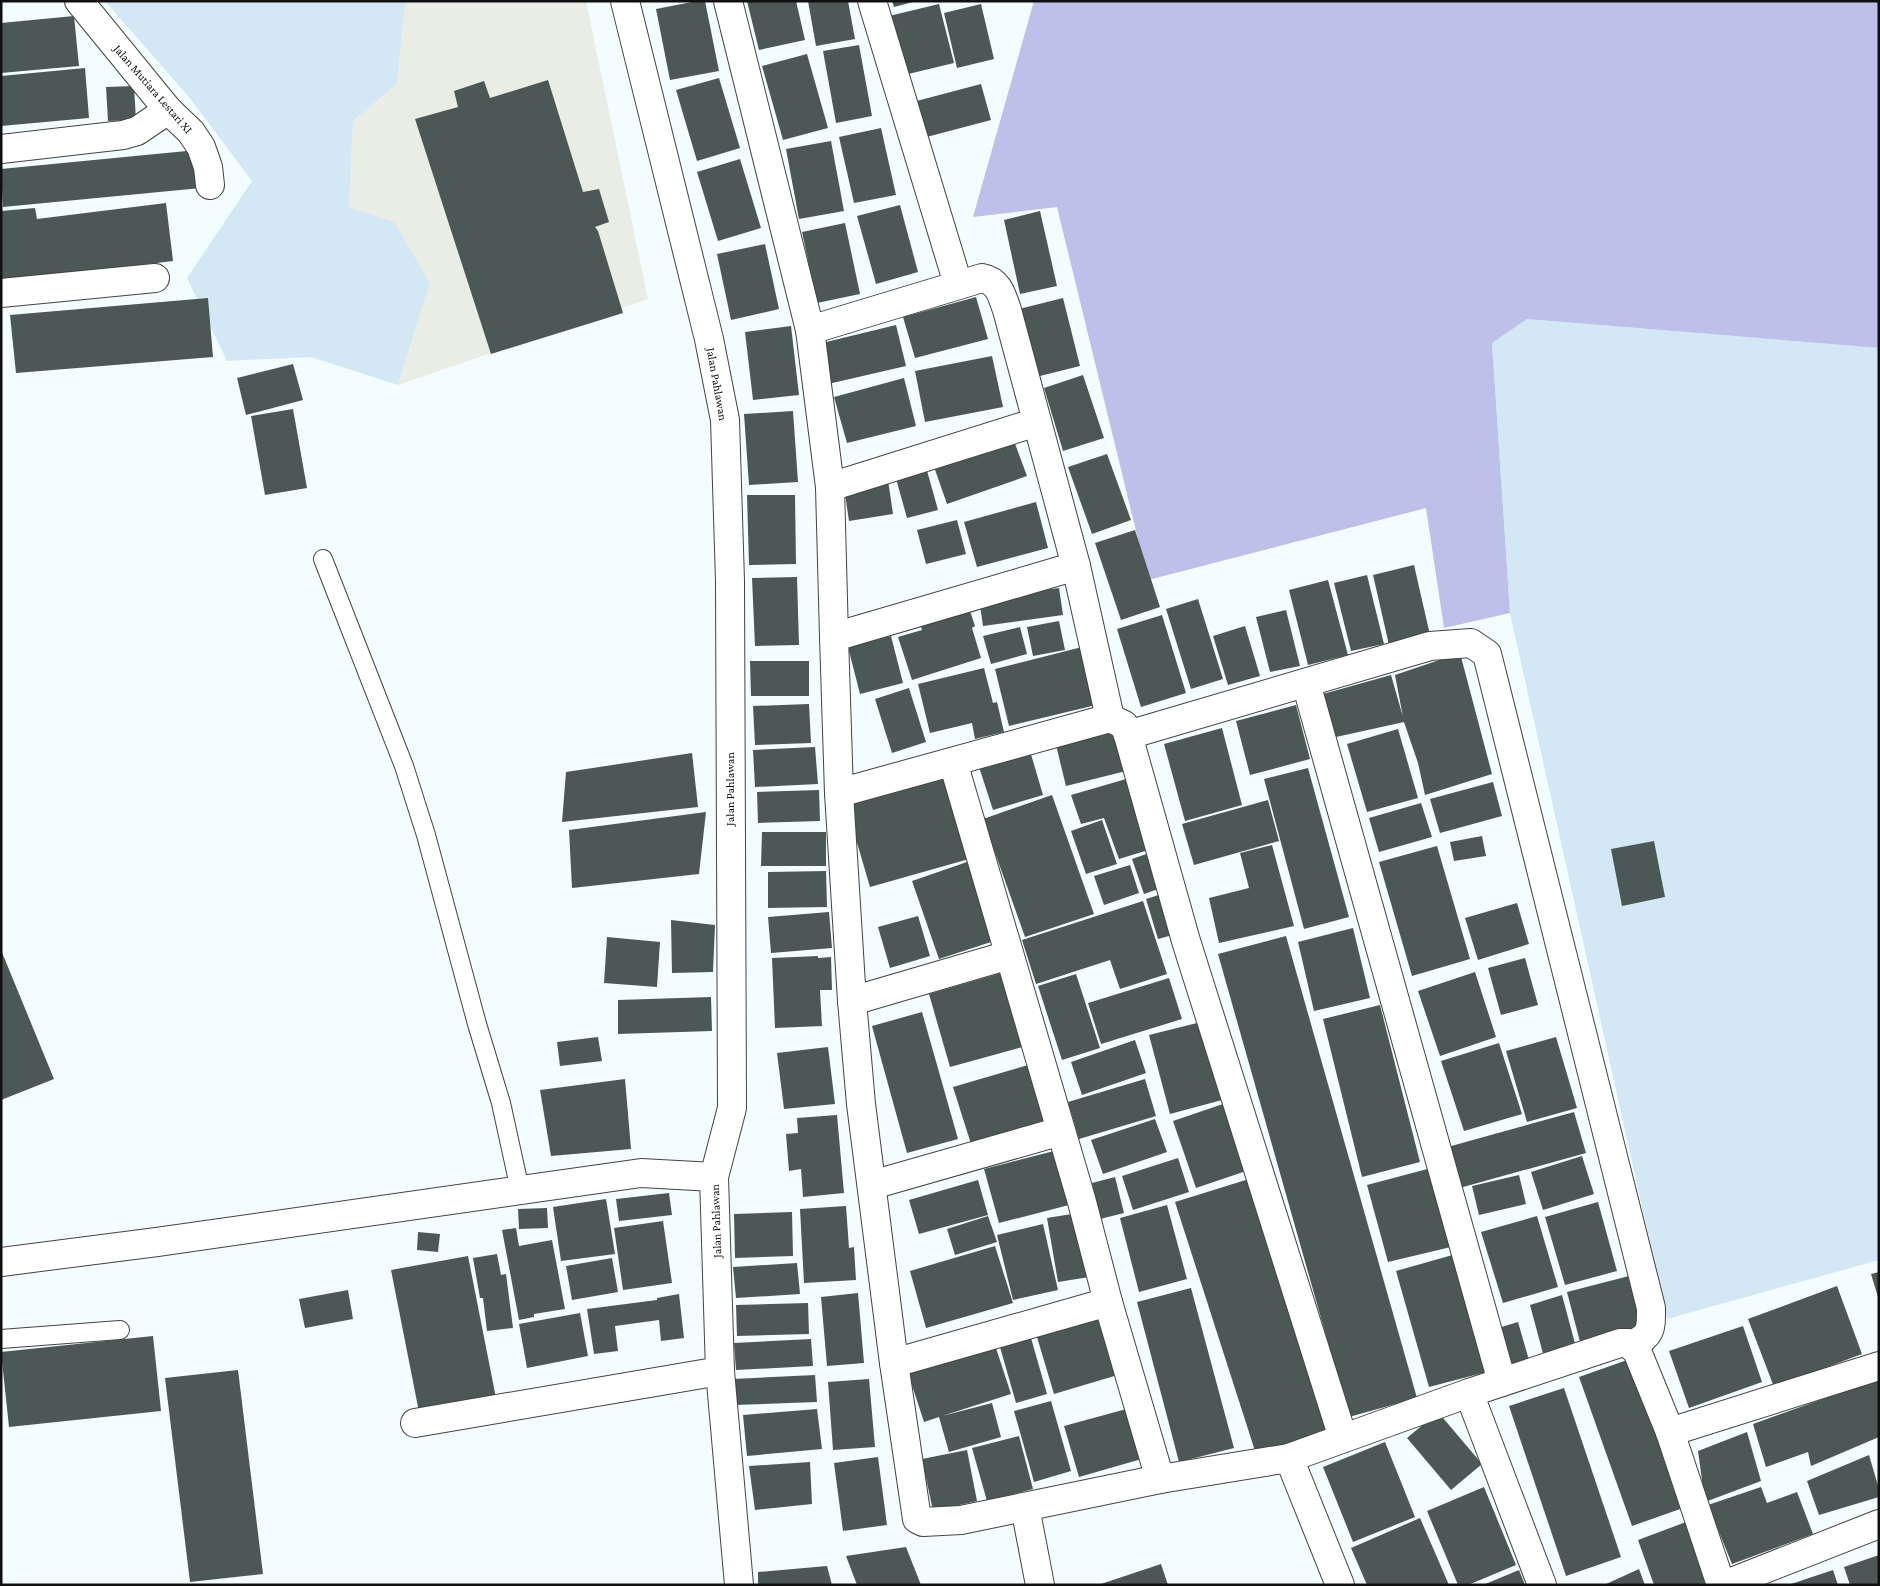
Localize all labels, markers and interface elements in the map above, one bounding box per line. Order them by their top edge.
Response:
street label: Jalan Mutiara Lestari XI [110,41,196,136]
street label: Jalan Pahlawan [704,345,730,422]
street label: Jalan Pahlawan [723,752,737,827]
street label: Jalan Pahlawan [708,1183,724,1259]

